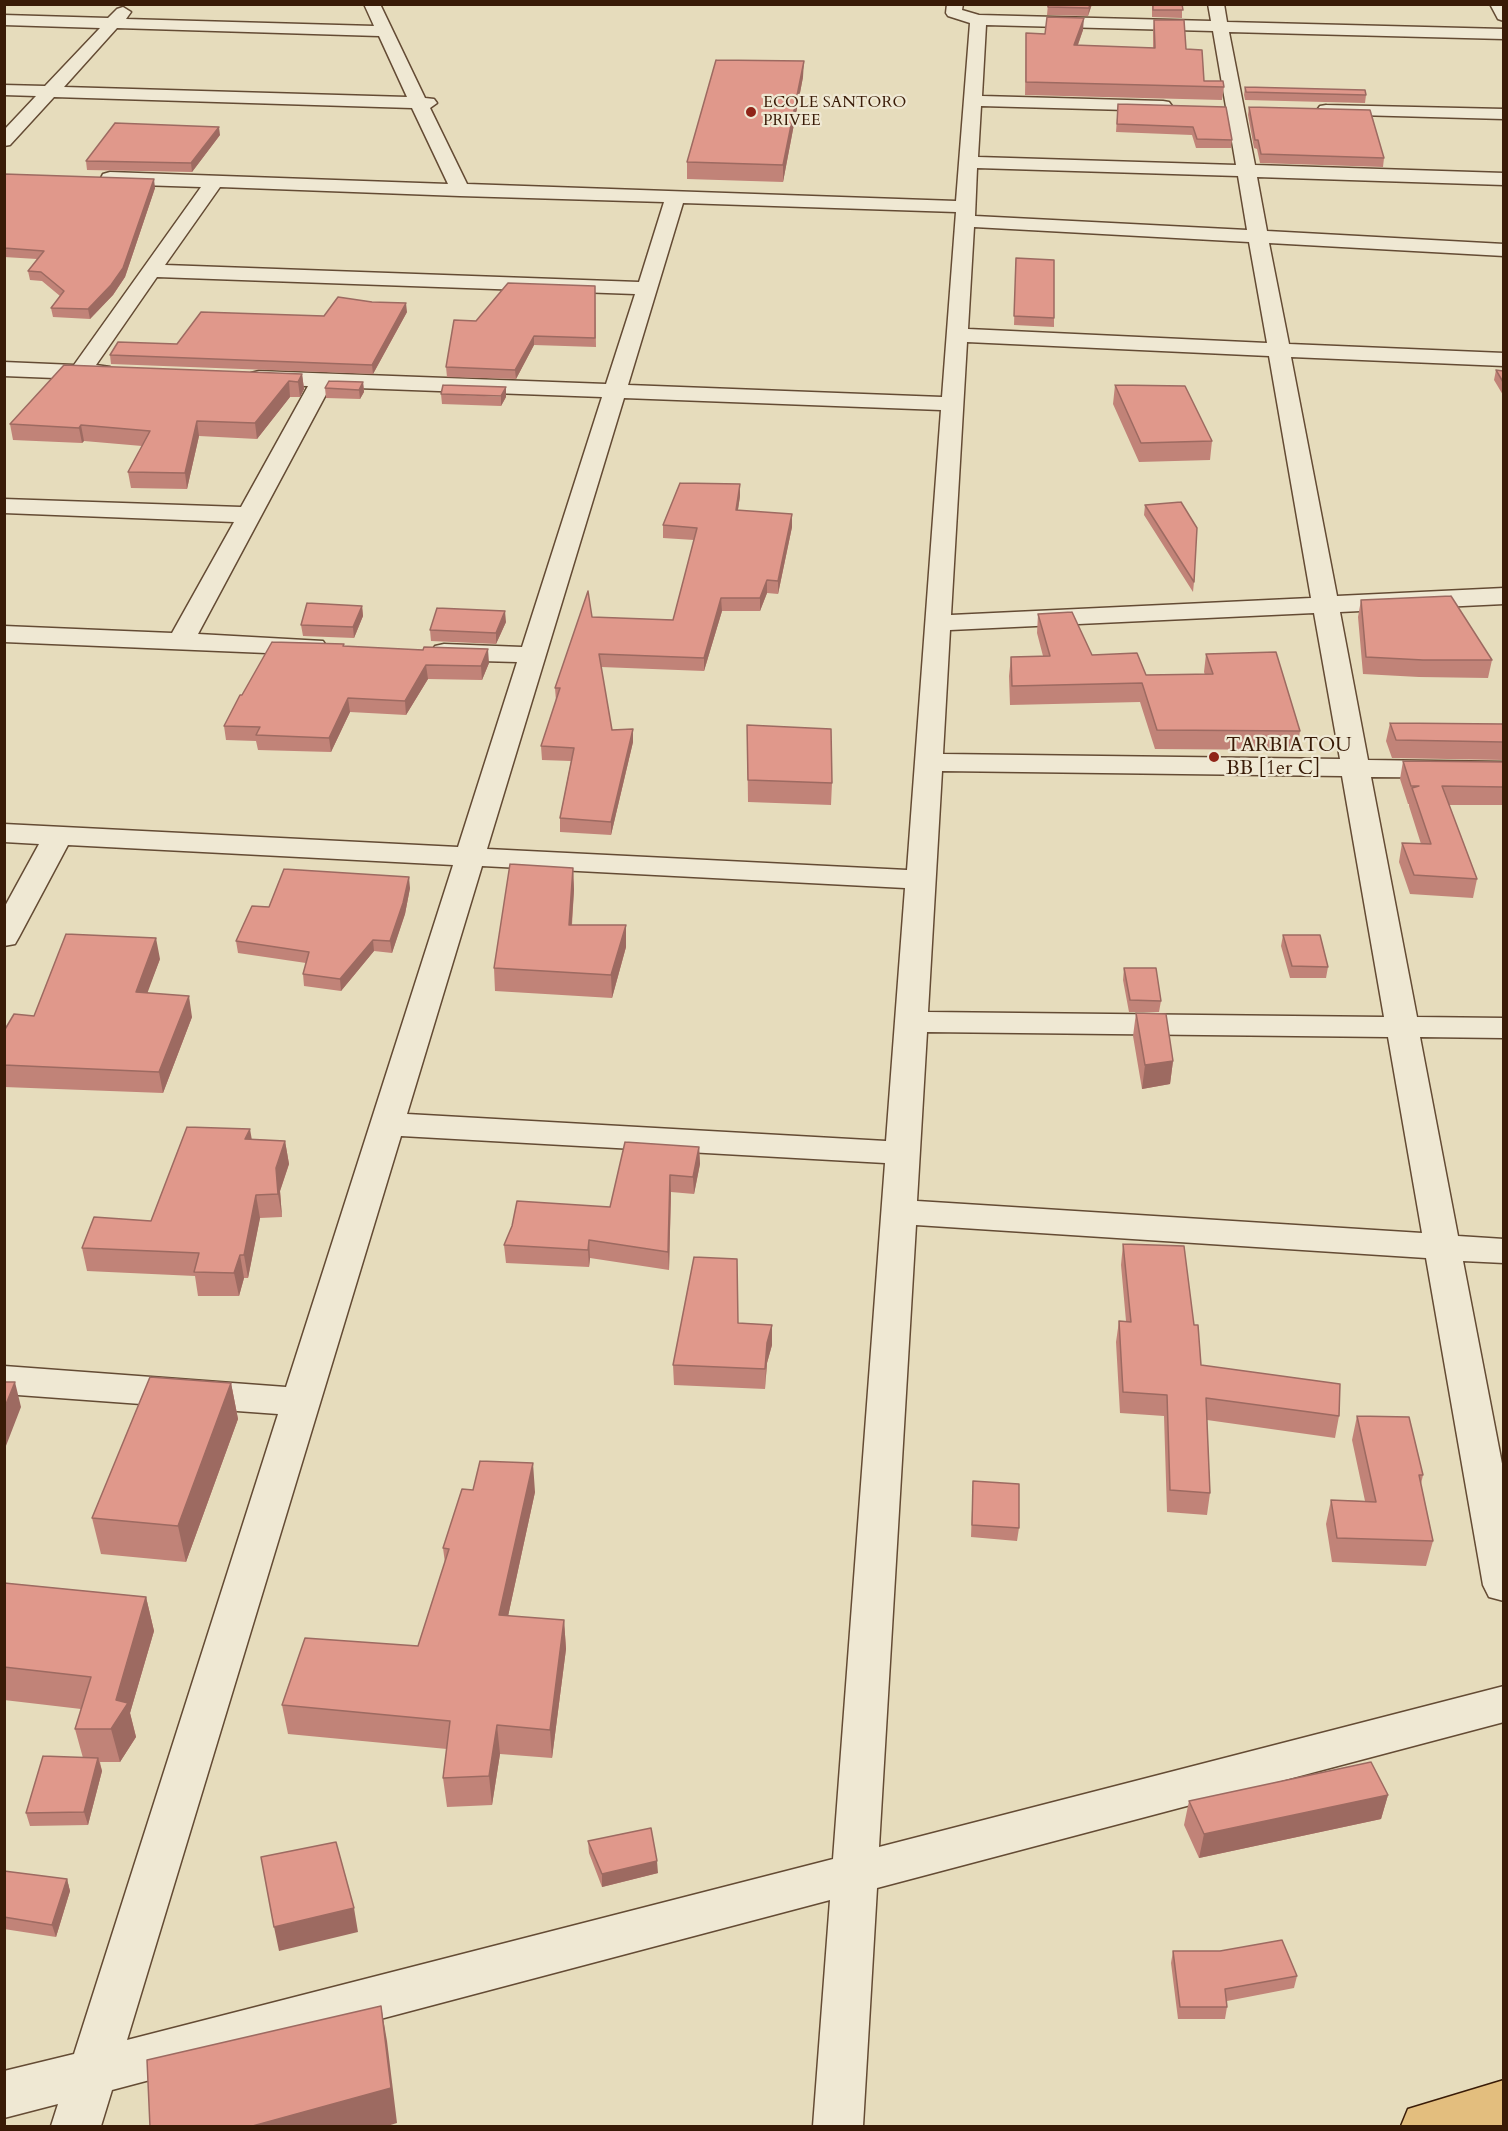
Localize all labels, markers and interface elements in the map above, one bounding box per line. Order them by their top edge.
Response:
place label: ECOLE SANTORO PRIVEE [763,93,906,131]
marker: ECOLE SANTORO PRIVEE [744,105,758,119]
place label: TARBIATOU BB [1er C] [1226,734,1352,781]
marker: TARBIATOU BB [1er C] [1207,750,1221,764]

